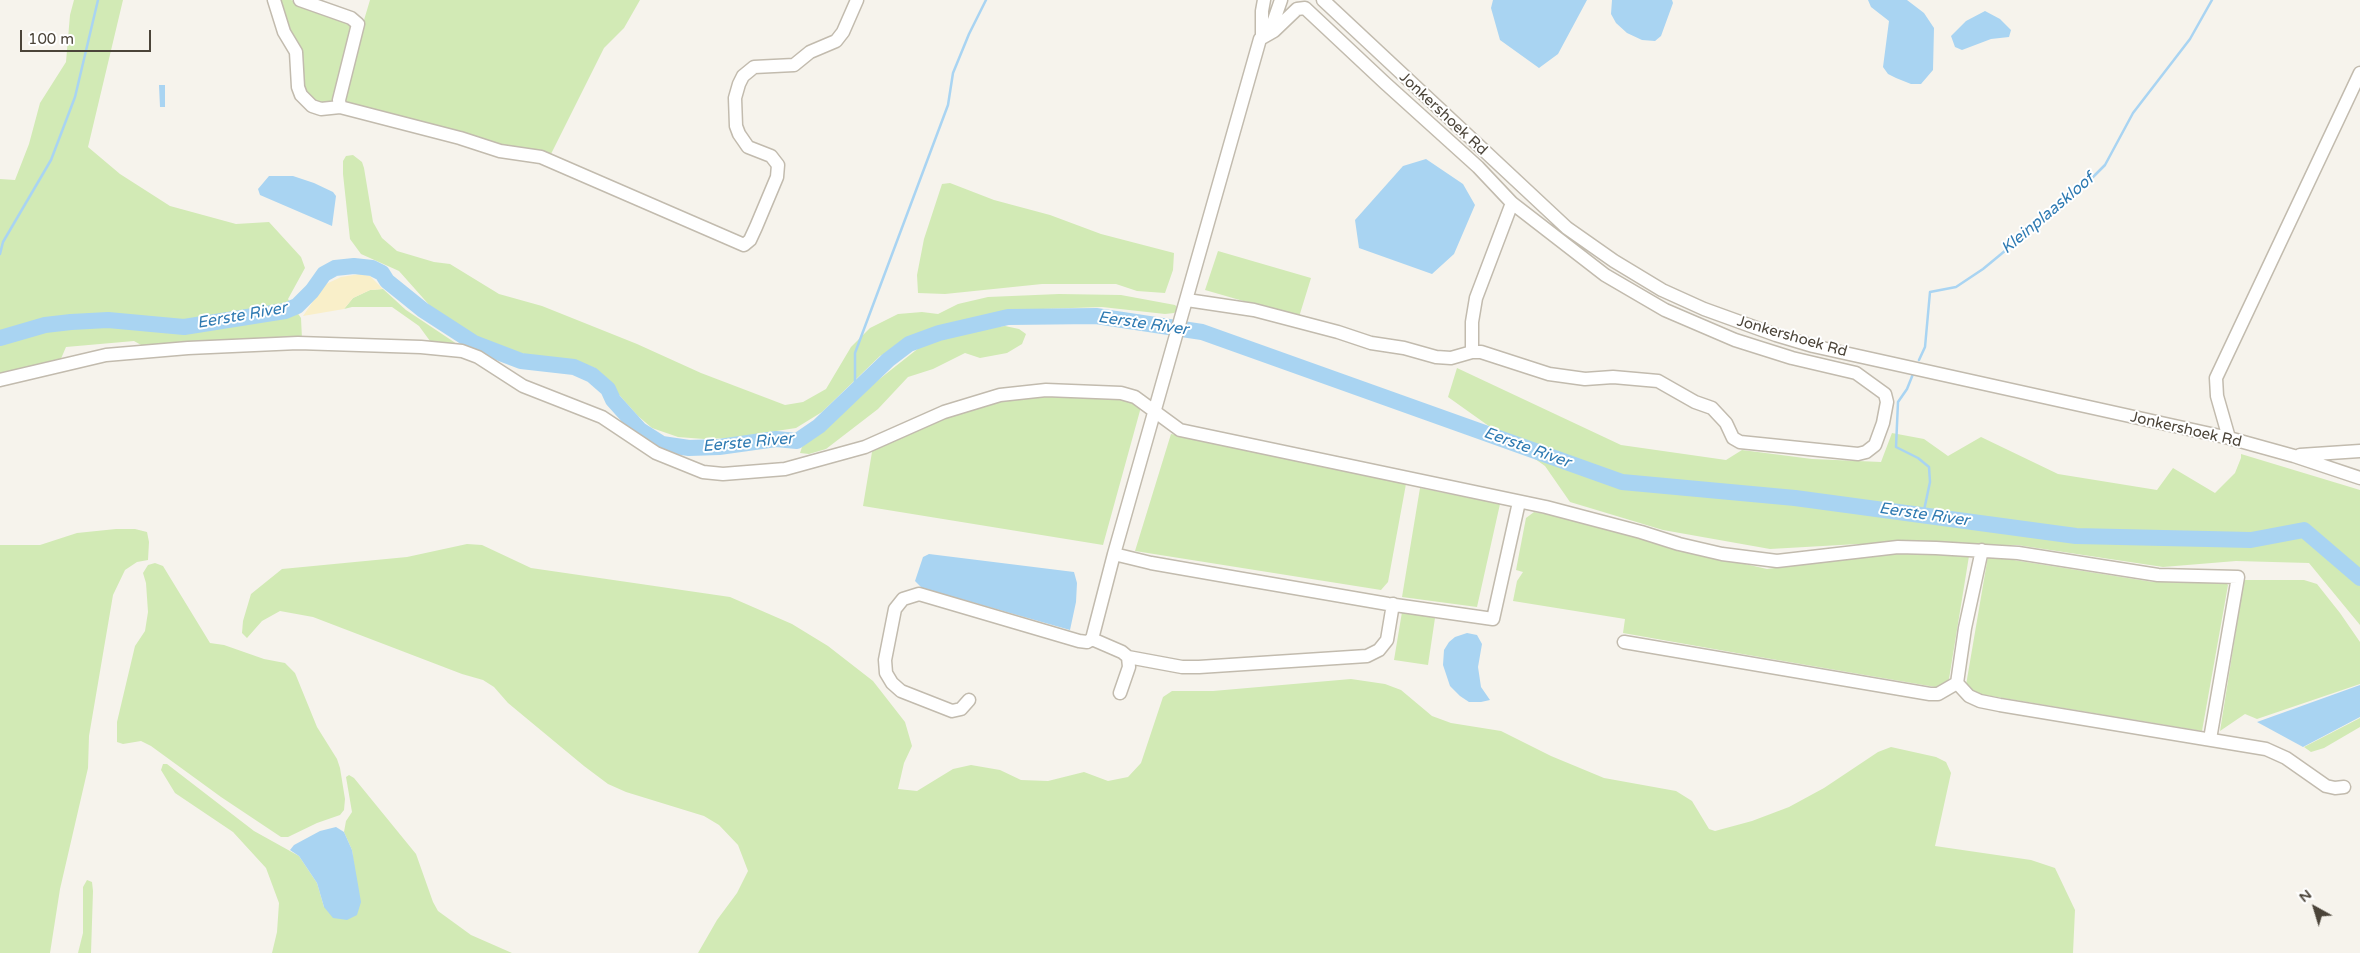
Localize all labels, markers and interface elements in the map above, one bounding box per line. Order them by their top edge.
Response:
scale bar [22,20,154,52]
text: 100 m [28,30,74,48]
street label: Jonkershoek Rd [1395,69,1491,159]
water label: Kleinplaaskloof [1998,170,2098,258]
water label: Eerste River [196,299,288,333]
water label: Eerste River [1097,308,1189,340]
street label: Jonkershoek Rd [1735,313,1849,361]
street label: Jonkershoek Rd [2129,408,2243,452]
water label: Eerste River [1481,423,1573,473]
water label: Eerste River [702,429,794,457]
water label: Eerste River [1878,499,1970,531]
north arrow [2290,883,2340,933]
text: N [2296,886,2315,906]

